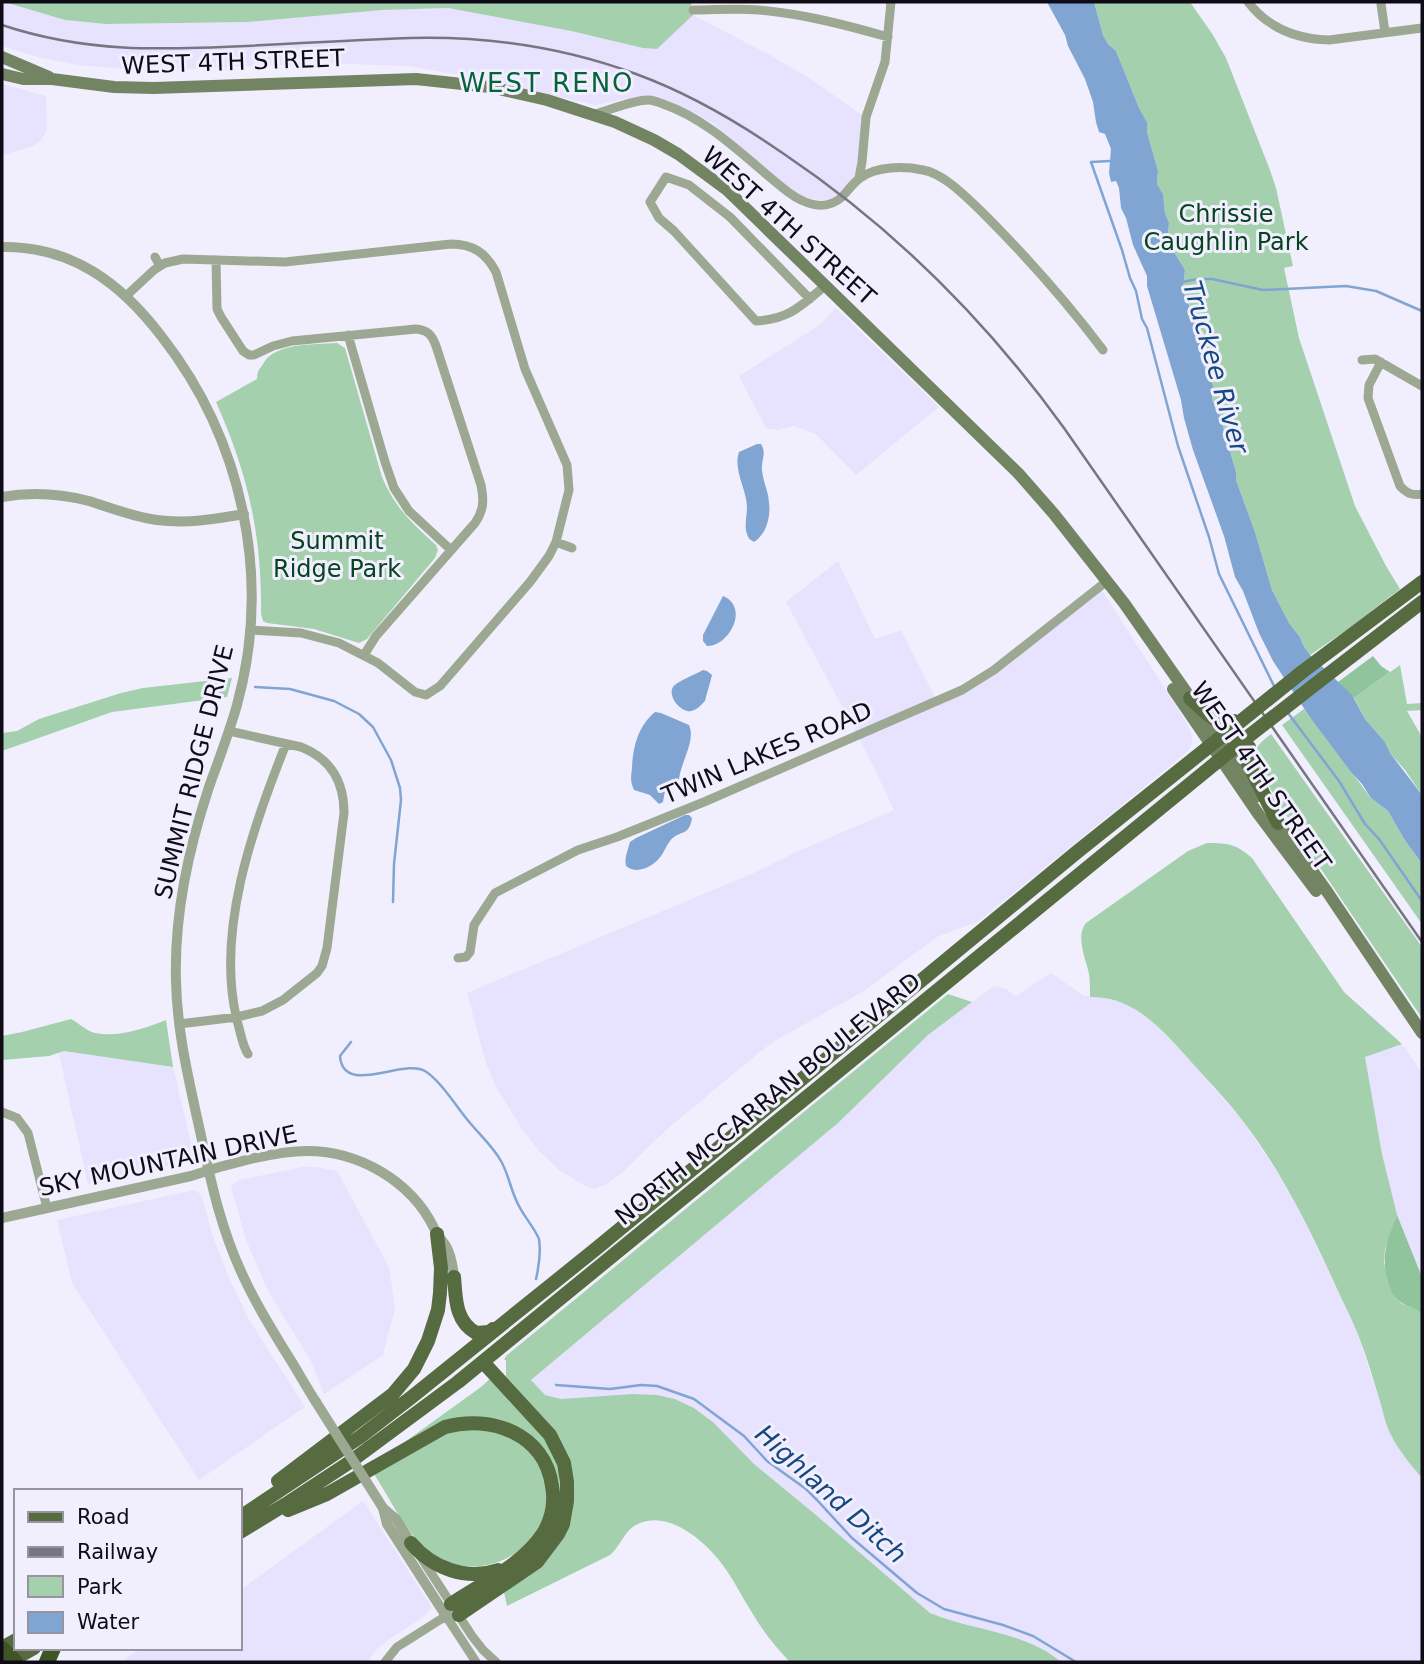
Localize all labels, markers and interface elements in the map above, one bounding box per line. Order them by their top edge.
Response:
street label: WEST 4TH STREET [121,44,346,80]
district label: WEST RENO [459,68,635,98]
street label: WEST 4TH STREET [697,141,882,311]
park label: Chrissie Caughlin Park [1143,200,1309,256]
water label: Truckee River [1177,277,1256,459]
park label: Summit Ridge Park [273,527,401,583]
street label: SUMMIT RIDGE DRIVE [149,642,239,902]
street label: WEST 4TH STREET [1185,676,1337,876]
street label: TWIN LAKES ROAD [657,696,876,810]
street label: NORTH MCCARRAN BOULEVARD [610,967,926,1231]
street label: SKY MOUNTAIN DRIVE [36,1120,300,1202]
water label: Highland Ditch [749,1418,913,1570]
legend [14,1489,242,1650]
text: Road [77,1505,130,1529]
text: Railway [77,1540,158,1564]
text: Park [77,1575,123,1599]
text: Water [77,1610,139,1634]

